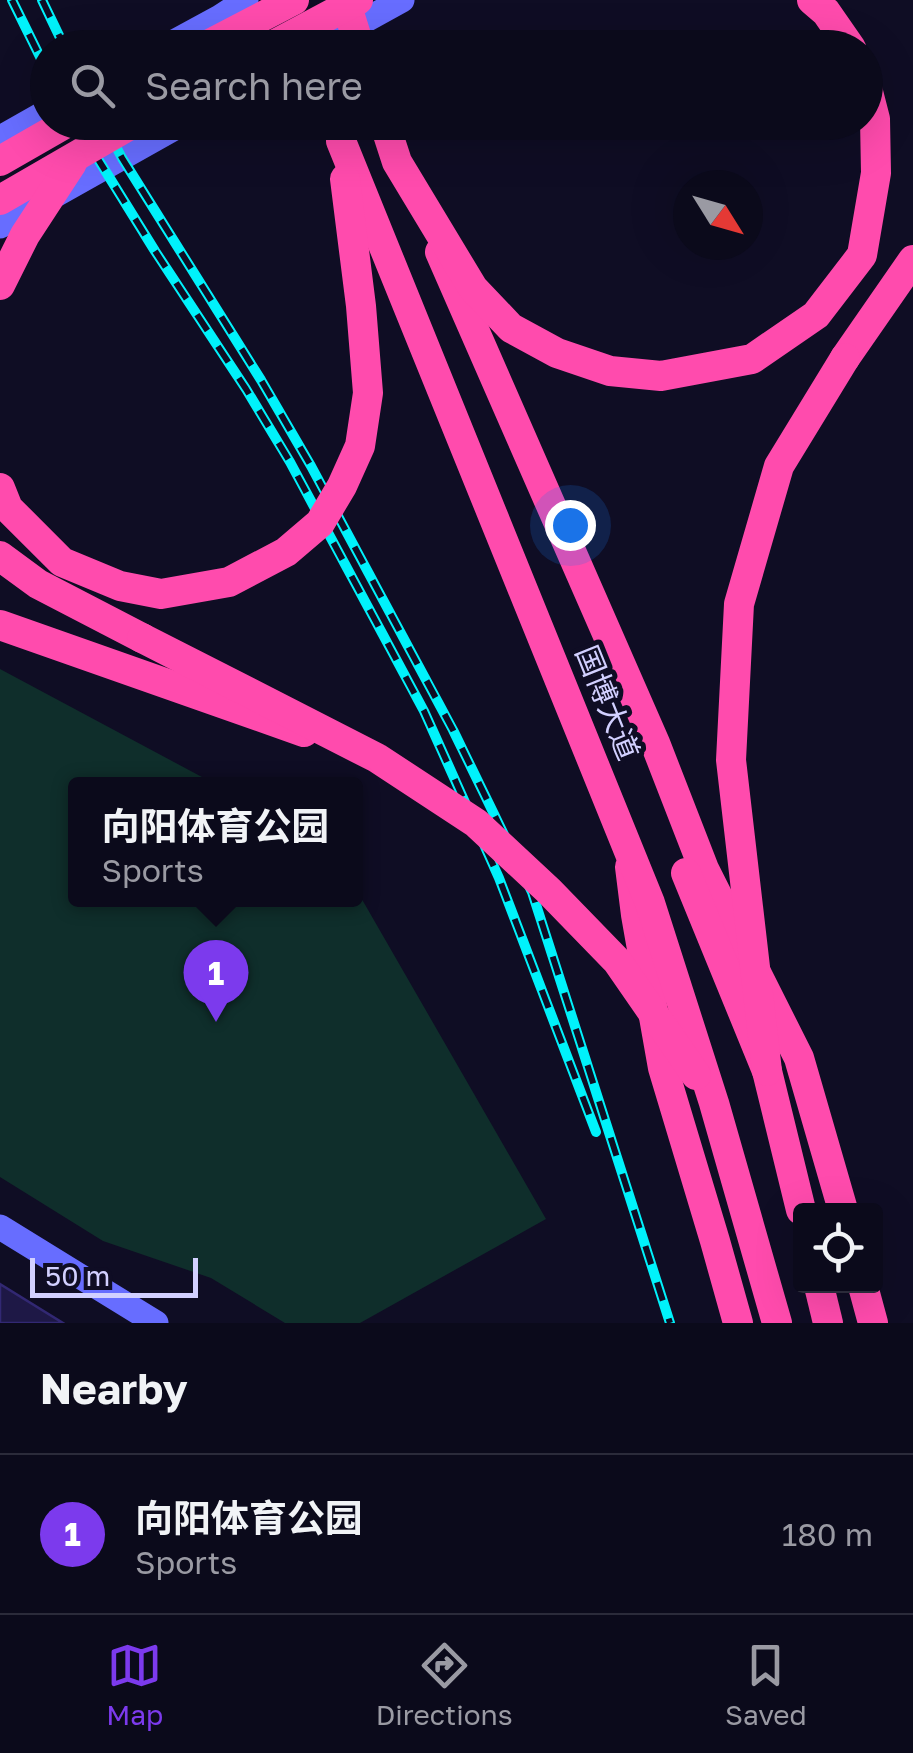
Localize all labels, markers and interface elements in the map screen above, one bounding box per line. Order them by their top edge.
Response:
search box [30,30,883,140]
icon: search [65,58,120,113]
text: Search here [145,63,363,108]
north arrow [673,170,763,260]
your location [545,500,596,551]
street label: 国博大道 [569,640,647,765]
popup [68,777,363,907]
text: 向阳体育公园 [101,803,330,848]
text: Sports [101,851,204,889]
pin: 1 [184,940,248,1022]
map controls [793,1203,883,1293]
button: locate [793,1203,883,1293]
scale bar [30,1253,198,1298]
text: 50 m [45,1259,110,1292]
text: Nearby [40,1363,188,1413]
text: 向阳体育公园 [135,1495,363,1540]
text: 1 [64,1515,81,1553]
text: 180 m [782,1515,873,1553]
text: Sports [135,1543,237,1581]
tab: Map [106,1638,163,1731]
tab: Directions [376,1638,513,1731]
tab: Saved [725,1638,807,1731]

